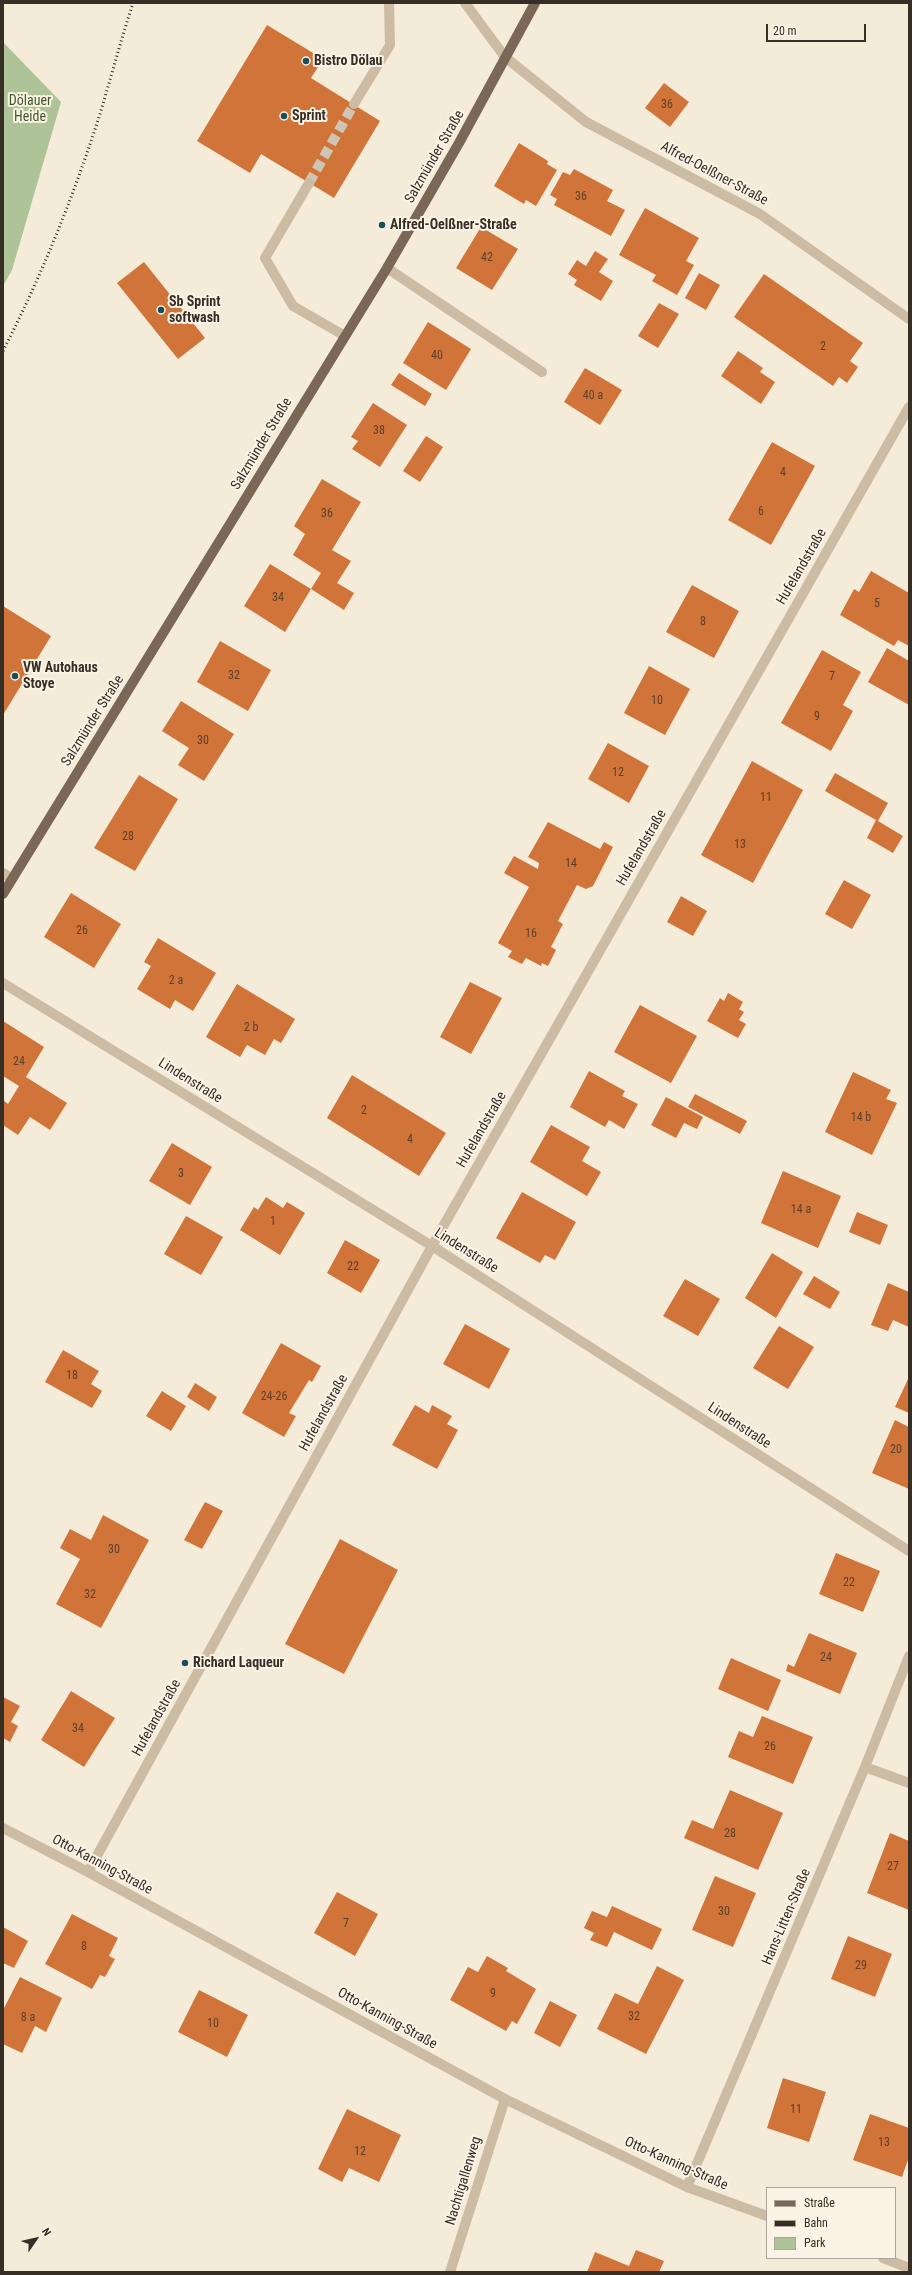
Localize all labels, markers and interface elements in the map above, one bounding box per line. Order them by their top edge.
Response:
scale bar [768,16,868,42]
text: 20 m [773,24,797,38]
place label: Bistro Dölau [314,53,382,69]
marker: Bistro Dölau [301,56,311,66]
park label: Dölauer Heide [9,93,51,126]
house number: 36 [661,98,673,112]
place label: Sprint [292,108,326,124]
street label: Salzmünder Straße [402,108,468,206]
marker: Sprint [279,111,289,121]
street label: Alfred-Oelßner-Straße [657,139,771,209]
house number: 36 [575,190,587,204]
place label: Alfred-Oelßner-Straße [390,217,517,233]
marker: Alfred-Oelßner-Straße [377,220,387,230]
house number: 42 [481,251,493,265]
place label: Sb Sprint softwash [169,294,221,326]
marker: Sb Sprint softwash [156,305,166,315]
house number: 2 [820,340,826,354]
house number: 40 [431,349,443,363]
house number: 40 a [583,389,603,403]
street label: Salzmünder Straße [228,395,296,493]
house number: 38 [373,424,385,438]
house number: 4 [780,466,786,480]
house number: 6 [758,505,764,519]
house number: 36 [321,507,333,521]
street label: Hufelandstraße [773,526,831,608]
house number: 34 [272,591,284,605]
house number: 5 [874,597,880,611]
house number: 8 [700,615,706,629]
place label: VW Autohaus Stoye [23,660,98,692]
house number: 32 [228,669,240,683]
house number: 7 [829,670,835,684]
marker: VW Autohaus Stoye [10,671,20,681]
street label: Salzmünder Straße [58,672,128,770]
house number: 10 [651,694,663,708]
house number: 9 [814,710,820,724]
house number: 30 [197,734,209,748]
house number: 12 [612,766,624,780]
house number: 11 [760,791,772,805]
street label: Hufelandstraße [613,807,671,889]
house number: 28 [122,830,134,844]
house number: 13 [734,838,746,852]
house number: 14 [565,857,577,871]
house number: 26 [76,924,88,938]
house number: 16 [525,927,537,941]
house number: 2 a [169,974,183,988]
house number: 2 b [244,1021,258,1035]
house number: 24 [13,1055,25,1069]
street label: Lindenstraße [155,1055,225,1107]
street label: Hufelandstraße [453,1089,511,1171]
house number: 2 [361,1104,367,1118]
house number: 14 b [851,1111,871,1125]
house number: 4 [407,1133,413,1147]
house number: 3 [178,1167,184,1181]
house number: 14 a [791,1203,811,1217]
house number: 1 [270,1215,276,1229]
street label: Lindenstraße [431,1225,501,1277]
house number: 22 [347,1260,359,1274]
house number: 18 [66,1369,78,1383]
street label: Hufelandstraße [296,1372,352,1454]
house number: 24-26 [261,1390,287,1404]
street label: Lindenstraße [704,1399,774,1453]
house number: 20 [890,1443,902,1457]
house number: 30 [108,1543,120,1557]
house number: 22 [843,1576,855,1590]
house number: 32 [84,1588,96,1602]
house number: 24 [820,1651,832,1665]
place label: Richard Laqueur [193,1655,284,1671]
marker: Richard Laqueur [180,1658,190,1668]
street label: Hufelandstraße [129,1677,185,1759]
house number: 34 [72,1722,84,1736]
house number: 26 [764,1740,776,1754]
house number: 28 [724,1827,736,1841]
street label: Otto-Kanning-Straße [49,1831,155,1899]
house number: 27 [887,1860,899,1874]
street label: Hans-Litten-Straße [759,1866,815,1968]
house number: 30 [718,1905,730,1919]
house number: 7 [343,1917,349,1931]
house number: 8 [81,1940,87,1954]
house number: 29 [855,1959,867,1973]
street label: Otto-Kanning-Straße [334,1985,440,2053]
house number: 9 [490,1987,496,2001]
house number: 32 [628,2010,640,2024]
house number: 8 a [21,2011,35,2025]
house number: 10 [207,2017,219,2031]
house number: 11 [790,2103,802,2117]
street label: Otto-Kanning-Straße [622,2134,730,2194]
street label: Nachtigallenweg [443,2135,485,2227]
house number: 13 [878,2136,890,2150]
house number: 12 [354,2145,366,2159]
legend [766,2187,896,2259]
text: Straße [804,2196,835,2210]
text: Bahn [804,2216,828,2230]
north arrow [16,2219,56,2259]
text: N [39,2226,54,2238]
text: Park [804,2236,825,2250]

